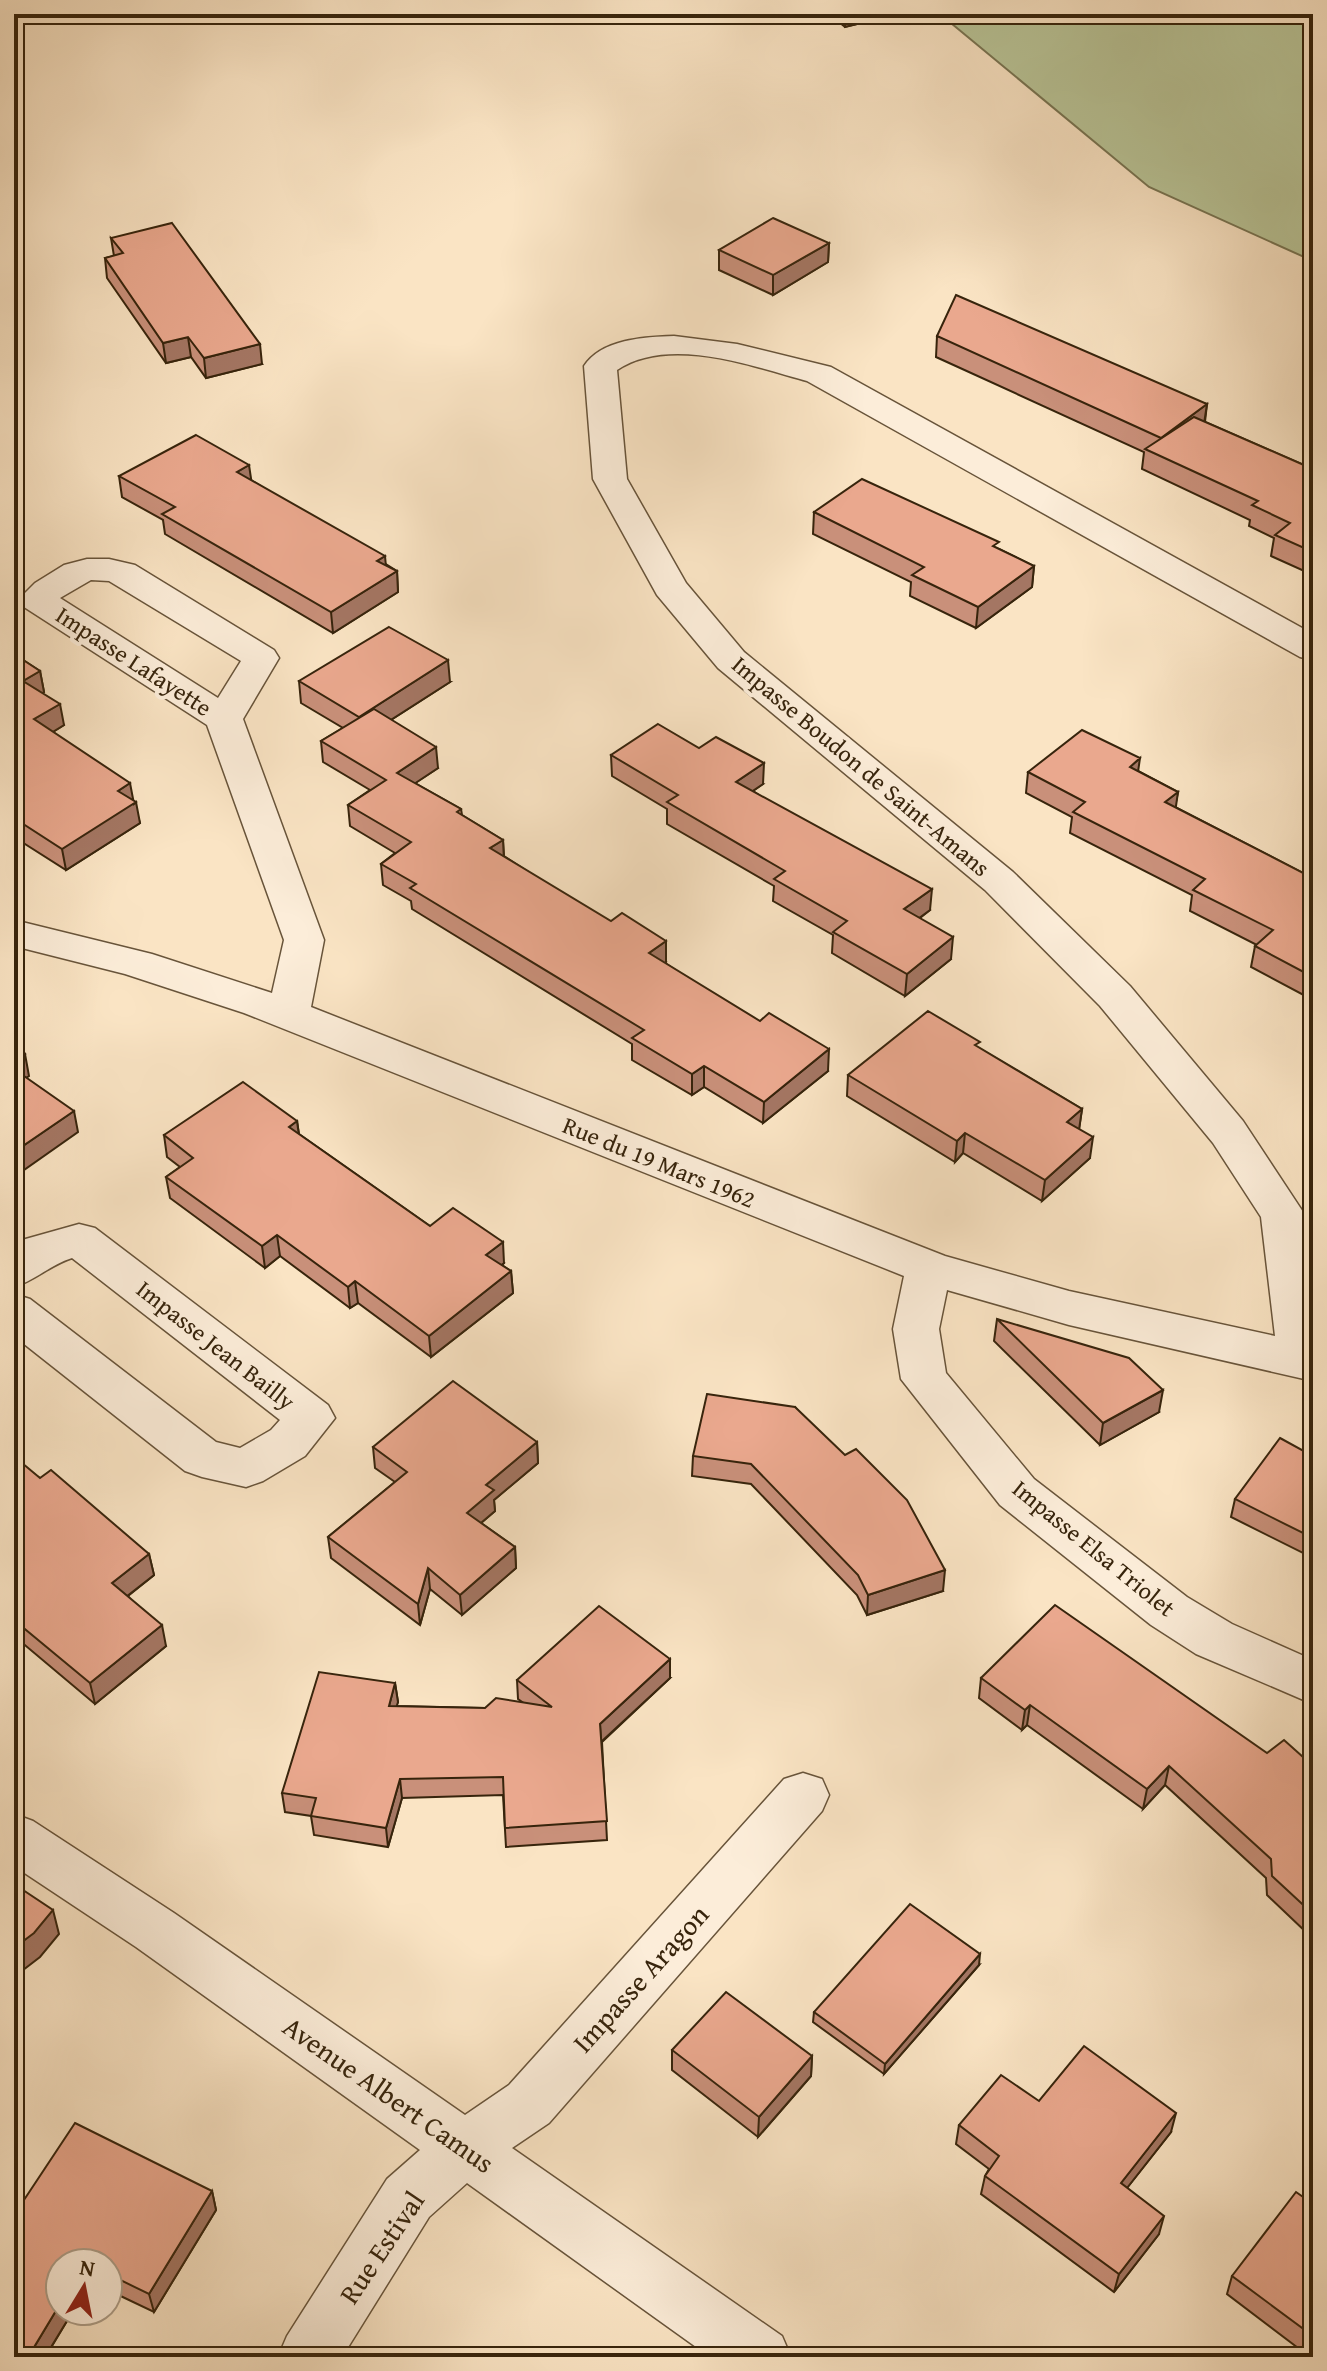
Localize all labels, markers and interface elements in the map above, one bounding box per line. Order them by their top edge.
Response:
street label: Impasse Lafayette [49,597,219,725]
street label: Impasse Boudon de Saint-Amans [724,647,998,885]
street label: Rue du 19 Mars 1962 [558,1107,760,1217]
street label: Impasse Jean Bailly [129,1272,303,1418]
street label: Impasse Elsa Triolet [1005,1471,1183,1625]
street label: Impasse Aragon [562,1895,718,2061]
street label: Avenue Albert Camus [275,2006,503,2182]
street label: Rue Estival [328,2182,434,2312]
north arrow [44,2247,124,2327]
text: N [77,2250,98,2284]

